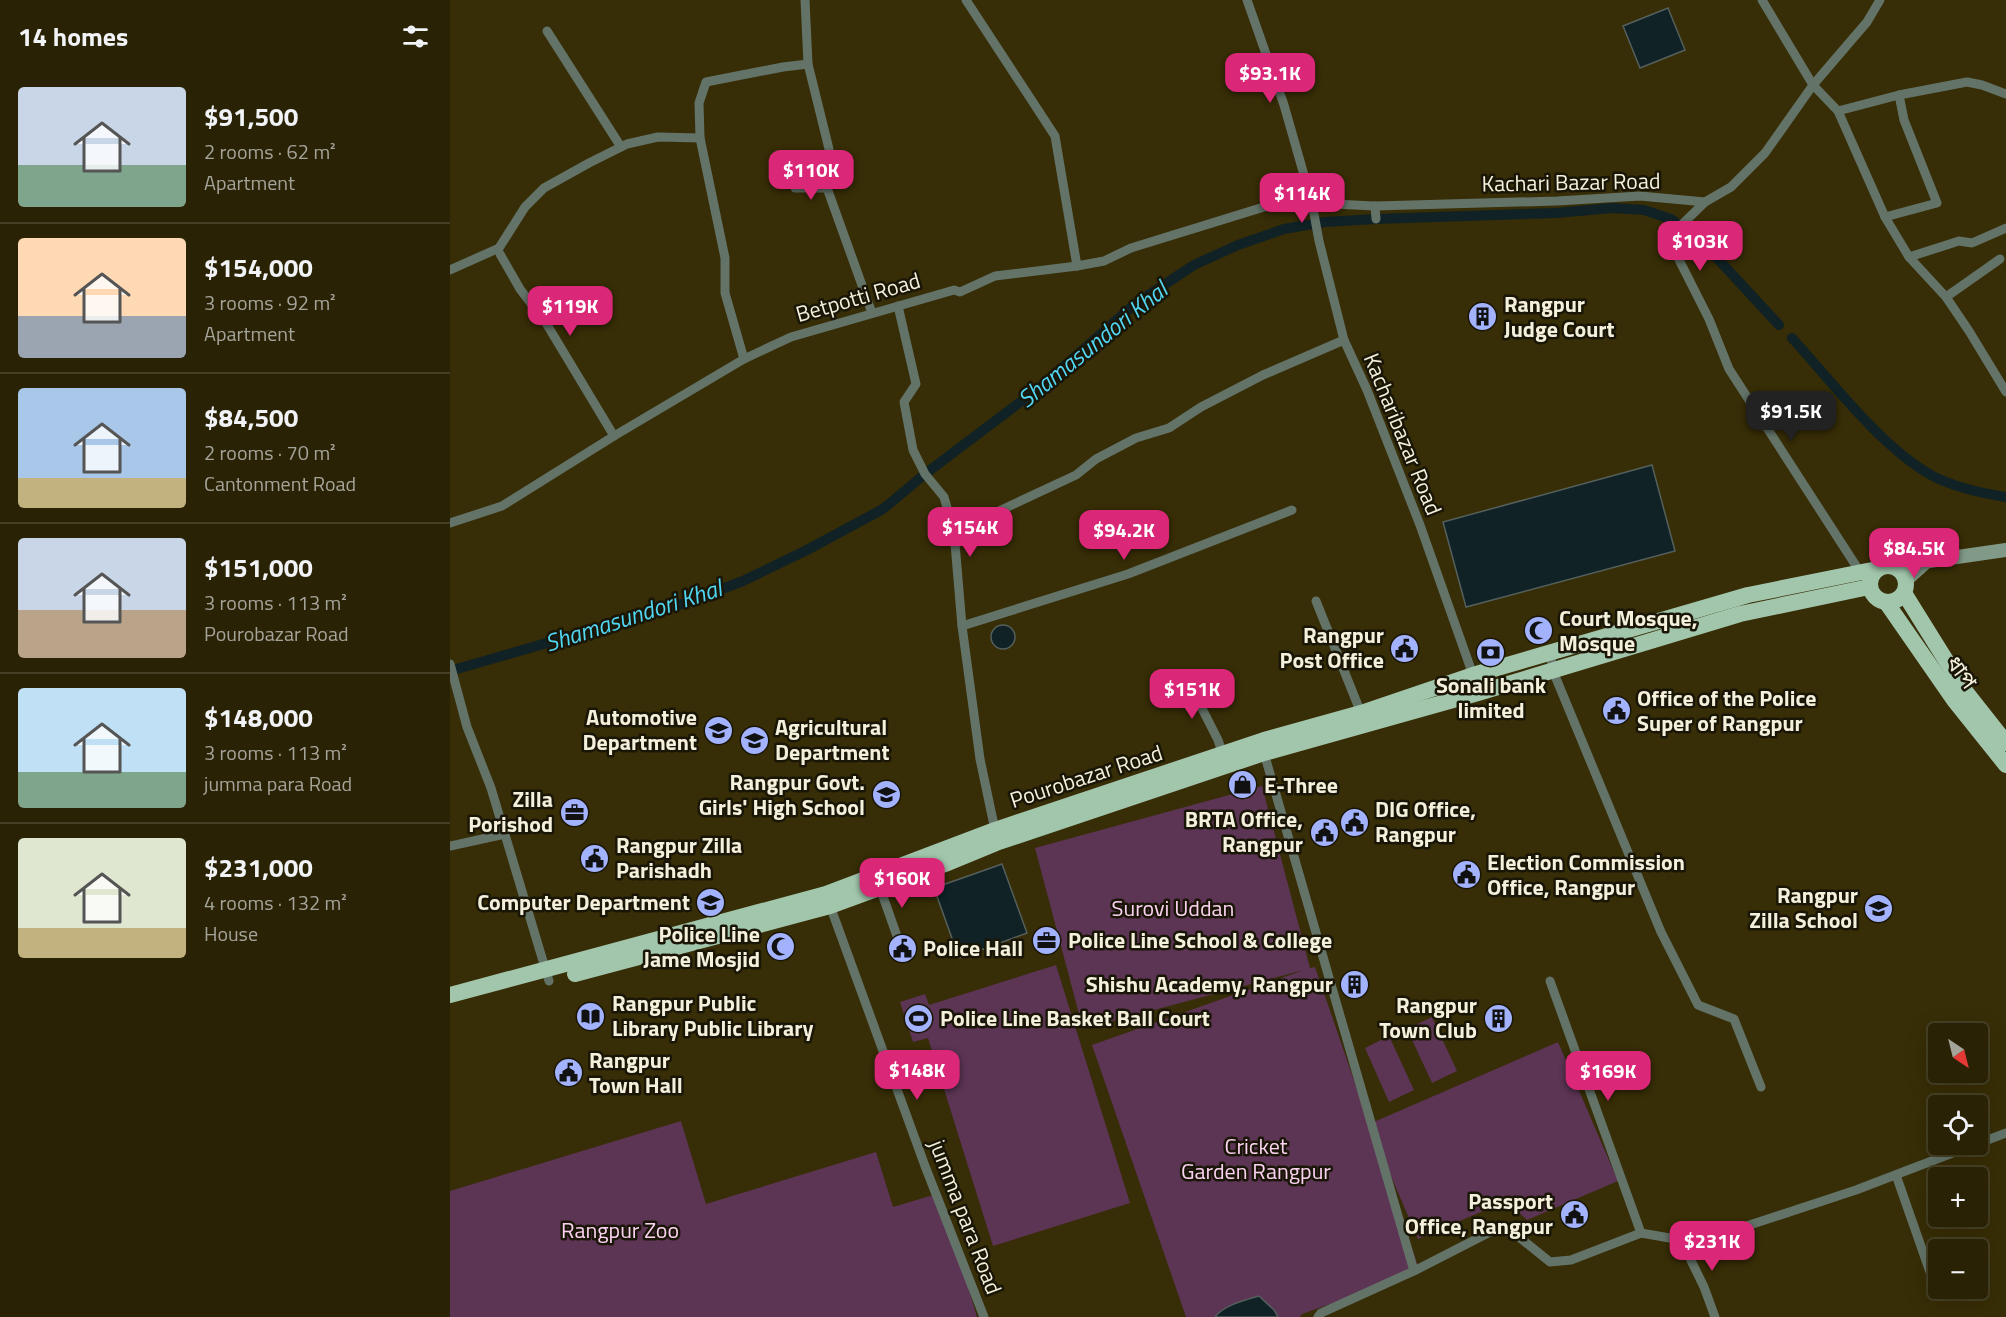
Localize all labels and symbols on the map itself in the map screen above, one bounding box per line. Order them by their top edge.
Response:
pin: $93.1K [1221,53,1319,104]
pin: $110K [769,150,853,201]
street label: Kachari Bazar Road [1481,163,1661,201]
pin: $114K [1260,173,1344,224]
pin: $103K [1658,221,1742,272]
street label: Betpotti Road [792,263,924,331]
water label: Shamasundori Khal [1009,270,1177,416]
pin: $119K [528,286,612,337]
place label: Rangpur Judge Court [1504,287,1615,346]
building icon: Rangpur Judge Court [1467,301,1499,333]
street label: Kacharibazar Road [1355,348,1451,520]
pin: $91.5K [1742,391,1840,442]
pin: $154K [928,507,1012,558]
pin: $94.2K [1075,510,1173,561]
pin: $84.5K [1865,528,1963,579]
water label: Shamasundori Khal [540,569,729,661]
place label: Court Mosque, Mosque [1559,601,1698,660]
mosque icon: Court Mosque, Mosque [1522,615,1554,647]
place label: Rangpur Post Office [1279,618,1384,677]
public building icon: Rangpur Post Office [1389,632,1421,664]
bank icon: Sonali bank limited [1475,637,1507,669]
street label: ধাপ [1938,648,1986,696]
place label: Sonali bank limited [1436,668,1547,727]
pin: $151K [1150,669,1234,720]
place label: Office of the Police Super of Rangpur [1637,681,1816,740]
public building icon: Office of the Police Super of Rangpur [1600,695,1632,727]
place label: Automotive Department [582,700,697,759]
place label: Agricultural Department [775,710,890,769]
school or university icon: Automotive Department [702,714,734,746]
school or university icon: Agricultural Department [738,724,770,756]
street label: Pourobazar Road [1005,735,1167,817]
place label: Rangpur Govt. Girls' High School [699,765,865,824]
place label: E-Three [1264,768,1338,802]
shop icon: E-Three [1227,769,1259,801]
school or university icon: Rangpur Govt. Girls' High School [870,779,902,811]
place label: Zilla Porishod [468,782,553,841]
place label: DIG Office, Rangpur [1375,792,1476,851]
office icon: Zilla Porishod [558,796,590,828]
place label: BRTA Office, Rangpur [1185,802,1303,861]
public building icon: DIG Office, Rangpur [1338,806,1370,838]
public building icon: BRTA Office, Rangpur [1308,816,1340,848]
place label: Rangpur Zilla Parishadh [616,828,742,887]
public building icon: Rangpur Zilla Parishadh [579,842,611,874]
place label: Election Commission Office, Rangpur [1487,845,1685,904]
pin: $160K [860,858,944,909]
public building icon: Election Commission Office, Rangpur [1450,859,1482,891]
place label: Rangpur Zilla School [1749,878,1858,937]
place label: Computer Department [477,885,690,919]
school or university icon: Computer Department [695,886,727,918]
park label: Surovi Uddan [1112,891,1234,925]
school or university icon: Rangpur Zilla School [1863,892,1895,924]
place label: Police Line Jame Mosjid [643,917,760,976]
place label: Police Line School & College [1068,923,1332,957]
office icon: Police Line School & College [1031,924,1063,956]
mosque icon: Police Line Jame Mosjid [765,931,797,963]
place label: Police Hall [923,931,1023,965]
public building icon: Police Hall [886,932,918,964]
place label: Shishu Academy, Rangpur [1086,967,1333,1001]
building icon: Shishu Academy, Rangpur [1338,968,1370,1000]
place label: Rangpur Public Library Public Library [612,986,813,1045]
place label: Rangpur Town Club [1379,988,1477,1047]
library icon: Rangpur Public Library Public Library [575,1000,607,1032]
place label: Police Line Basket Ball Court [940,1001,1210,1035]
sports icon: Police Line Basket Ball Court [903,1002,935,1034]
building icon: Rangpur Town Club [1482,1002,1514,1034]
north arrow [1928,1023,1988,1083]
place label: Rangpur Town Hall [589,1043,683,1102]
pin: $148K [875,1050,959,1101]
pin: $169K [1566,1051,1650,1102]
public building icon: Rangpur Town Hall [552,1057,584,1089]
park label: Cricket Garden Rangpur [1181,1129,1331,1188]
street label: jumma para Road [920,1133,1011,1299]
place label: Passport Office, Rangpur [1405,1184,1553,1243]
public building icon: Passport Office, Rangpur [1558,1198,1590,1230]
park label: Rangpur Zoo [561,1213,679,1247]
pin: $231K [1670,1221,1754,1272]

